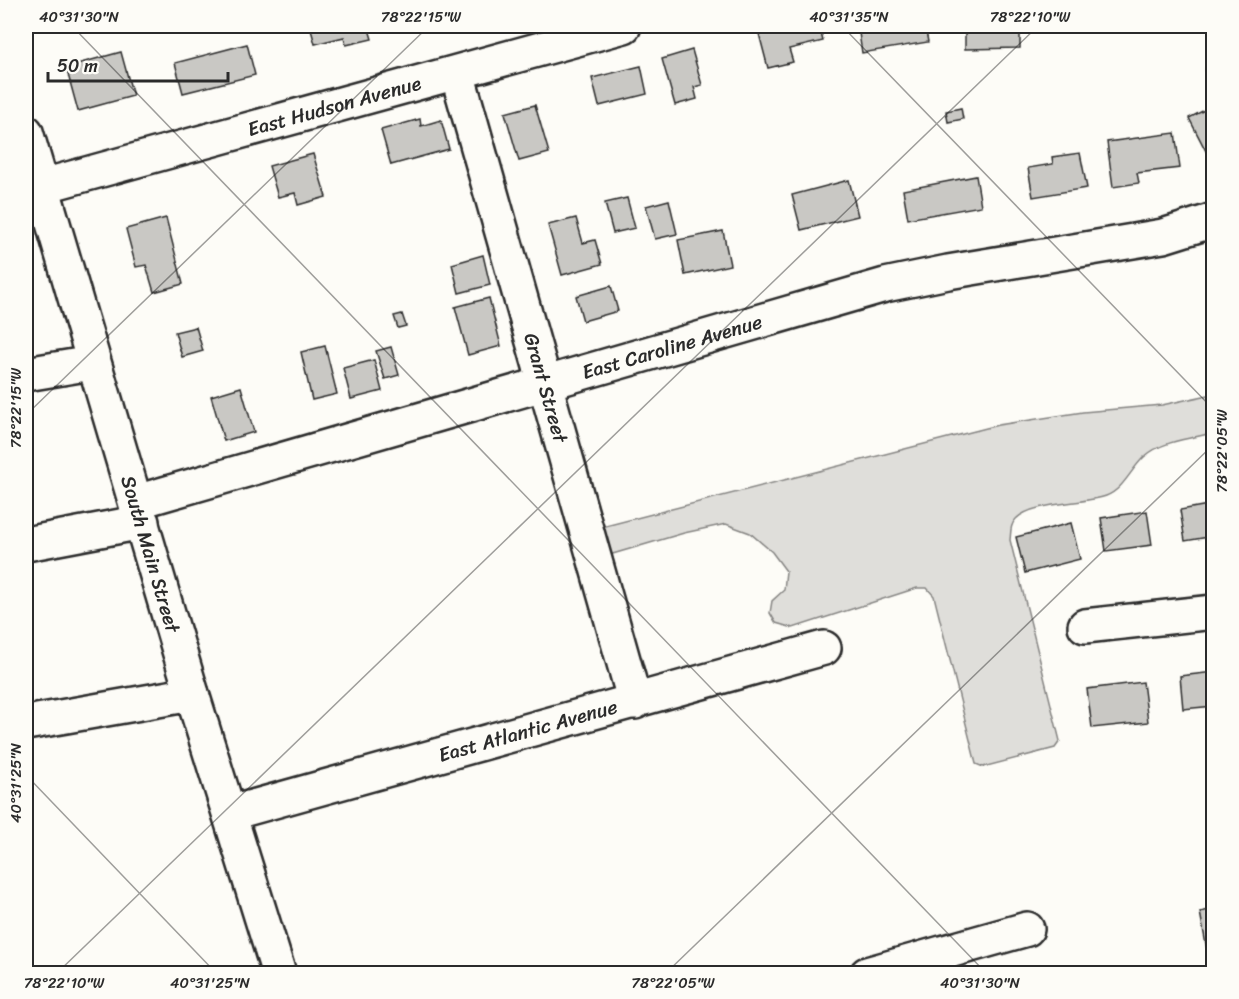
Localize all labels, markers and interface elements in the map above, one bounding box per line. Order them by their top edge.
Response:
text: 40°31'30"N [39,4,120,30]
text: 78°22'15"W [381,4,462,30]
text: 40°31'35"N [809,4,889,30]
text: 78°22'10"W [990,4,1071,30]
scale bar [48,45,228,83]
text: 50 m [57,50,98,82]
street label: East Hudson Avenue [243,66,425,147]
street label: East Caroline Avenue [578,304,766,390]
street label: Grant Street [513,329,578,448]
text: 78°22'15"W [3,367,29,448]
text: 78°22'05"W [1209,409,1235,493]
street label: South Main Street [110,471,190,638]
street label: East Atlantic Avenue [434,689,622,773]
text: 40°31'25"N [3,742,29,823]
text: 78°22'10"W [24,970,105,996]
text: 40°31'25"N [170,970,251,996]
text: 78°22'05"W [631,970,715,996]
text: 40°31'30"N [940,970,1021,996]

